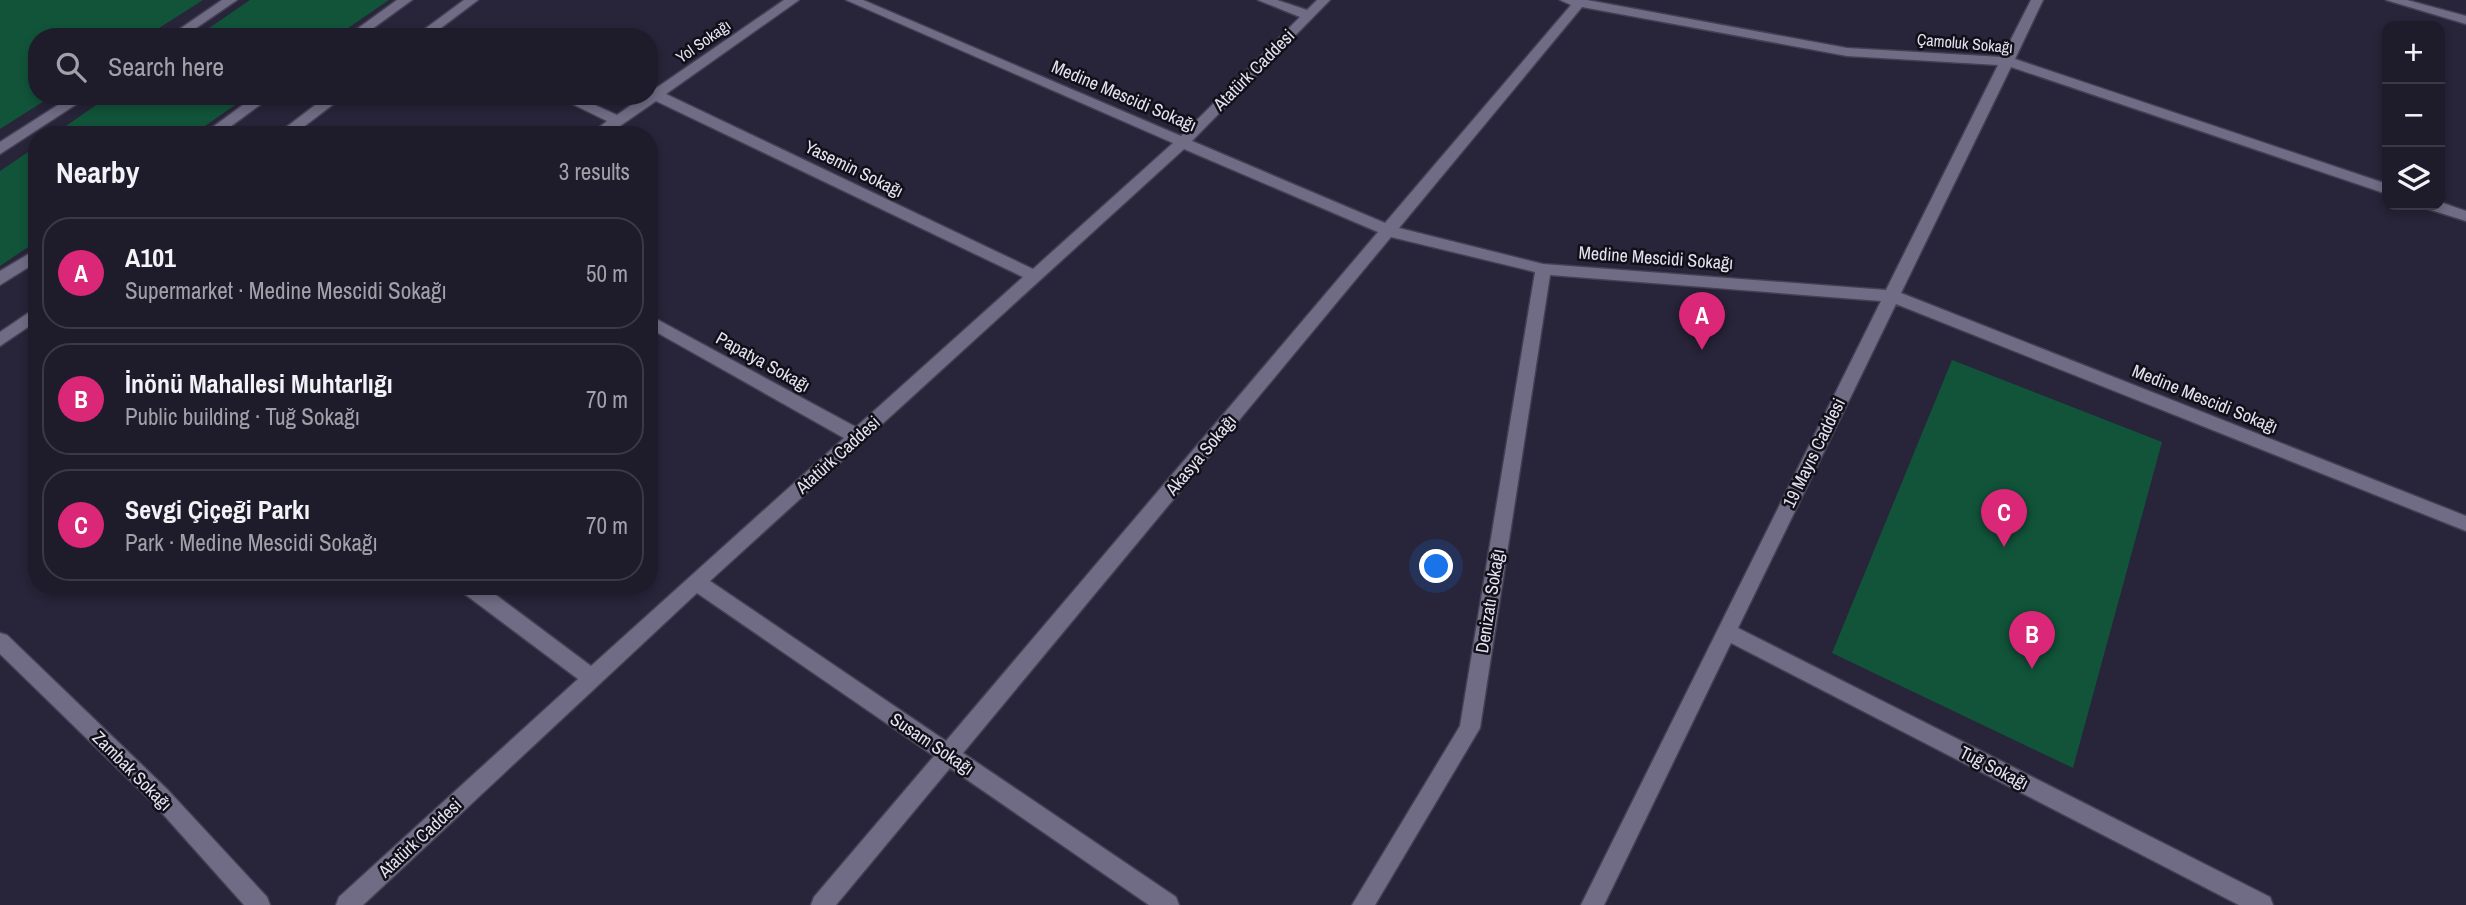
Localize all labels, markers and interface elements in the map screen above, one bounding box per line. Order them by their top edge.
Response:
street label: Yol Sokağı [671,14,735,68]
map controls [2382,21,2445,210]
button: + [2382,21,2445,84]
street label: Atatürk Caddesi [1207,23,1300,117]
search box [28,28,658,105]
street label: Çamoluk Sokağı [1916,28,2014,58]
icon: search [52,48,90,86]
text: Search here [108,49,224,84]
street label: Medine Mescidi Sokağı [1048,54,1200,137]
button: − [2382,84,2445,147]
street label: Yasemin Sokağı [801,134,908,203]
button: layers [2382,147,2445,210]
text: Nearby [56,152,139,192]
text: 3 results [559,156,630,187]
text: A101 [125,240,176,275]
street label: Medine Mescidi Sokağı [1578,240,1734,275]
text: A [74,258,88,289]
text: 50 m [586,258,628,289]
text: Supermarket · Medine Mescidi Sokağı [125,275,447,306]
pin: A [1679,292,1725,350]
street label: Papatya Sokağı [712,325,815,398]
street label: Medine Mescidi Sokağı [2129,358,2282,439]
text: İnönü Mahallesi Muhtarlığı [125,366,393,401]
text: B [74,384,88,415]
text: 70 m [586,384,628,415]
street label: 19 Mayıs Caddesi [1776,394,1851,512]
text: Public building · Tuğ Sokağı [125,401,360,432]
street label: Akasya Sokağı [1159,409,1242,501]
street label: Atatürk Caddesi [789,410,885,500]
pin: C [1981,489,2027,547]
text: Sevgi Çiçeği Parkı [125,492,310,527]
text: C [74,510,88,541]
text: 70 m [586,510,628,541]
text: Park · Medine Mescidi Sokağı [125,527,378,558]
street label: Denizatı Sokağı [1469,547,1510,655]
your location [1419,549,1453,583]
pin: B [2009,611,2055,669]
street label: Susam Sokağı [885,706,979,781]
street label: Zambak Sokağı [87,725,178,816]
street label: Tuğ Sokağı [1955,740,2033,796]
street label: Atatürk Caddesi [372,792,467,884]

